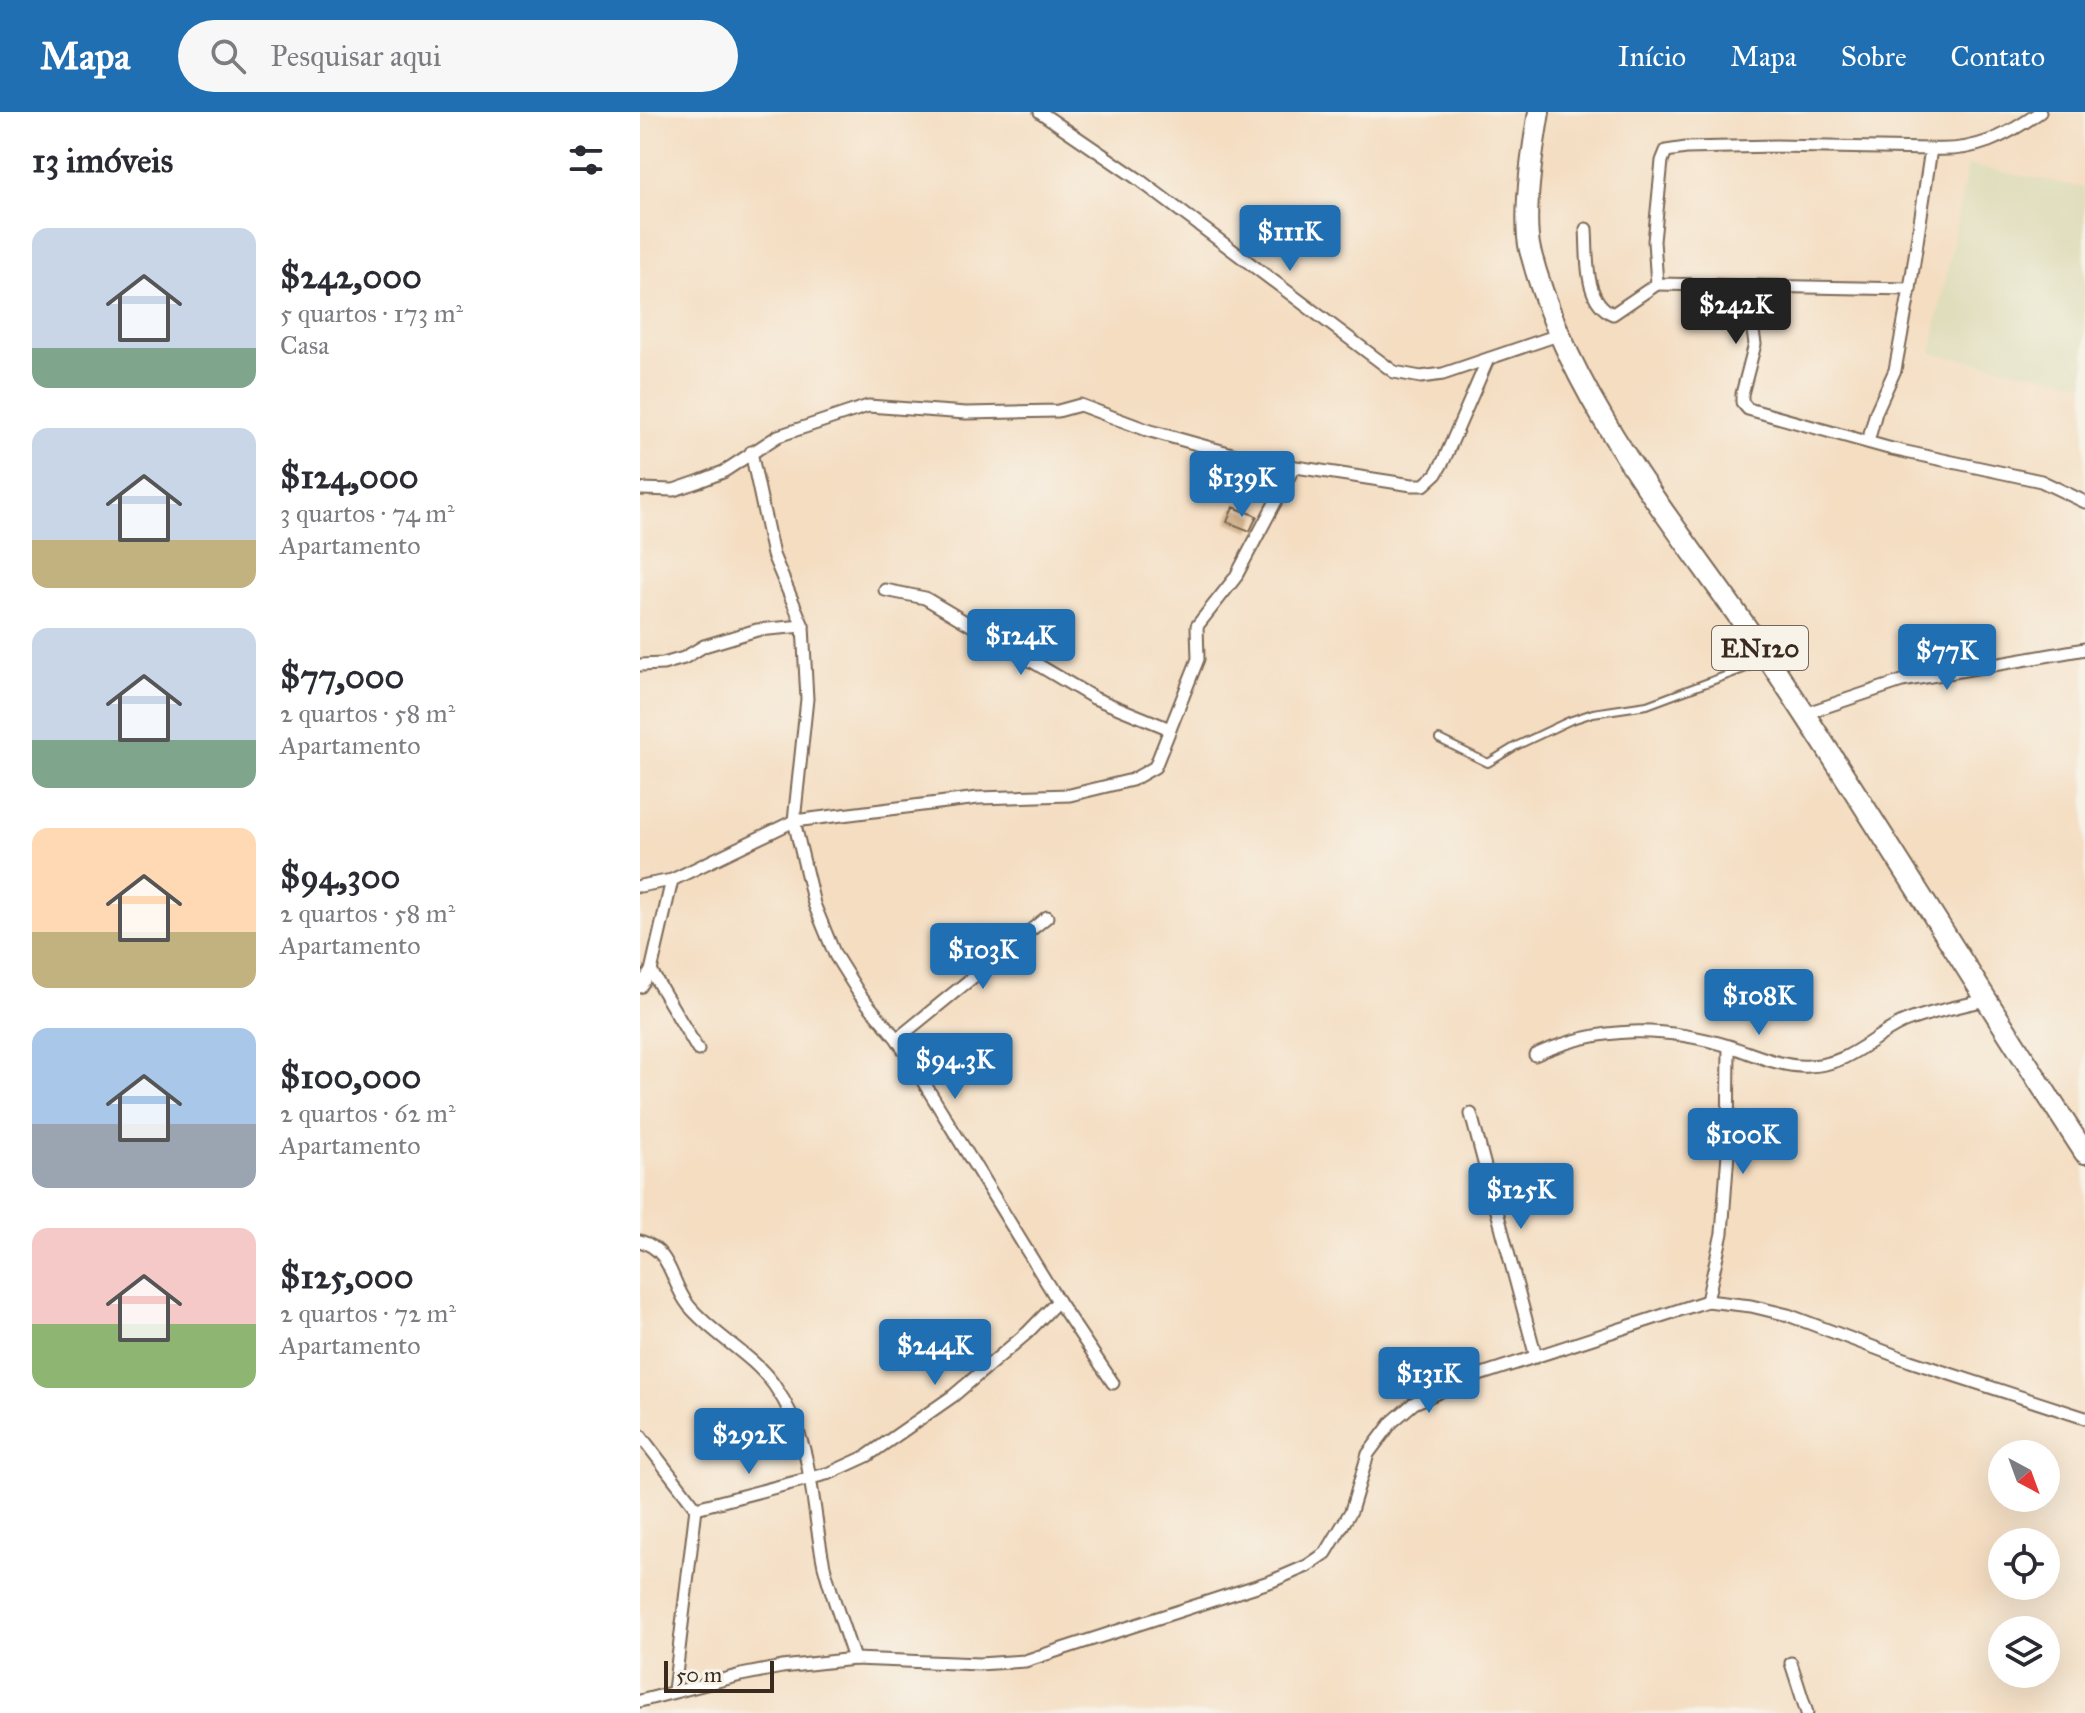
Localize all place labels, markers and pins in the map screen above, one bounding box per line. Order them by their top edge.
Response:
pin: $111K [1234,205,1346,273]
pin: $242K [1680,278,1792,346]
pin: $139K [1186,451,1298,519]
pin: $124K [965,609,1077,677]
pin: $77K [1900,624,1994,692]
pin: $103K [927,923,1039,991]
pin: $108K [1703,969,1815,1037]
pin: $94.3K [890,1033,1020,1101]
pin: $100K [1687,1108,1799,1176]
pin: $125K [1465,1163,1577,1231]
pin: $244K [879,1319,991,1387]
pin: $131K [1373,1347,1485,1415]
pin: $292K [693,1408,805,1476]

